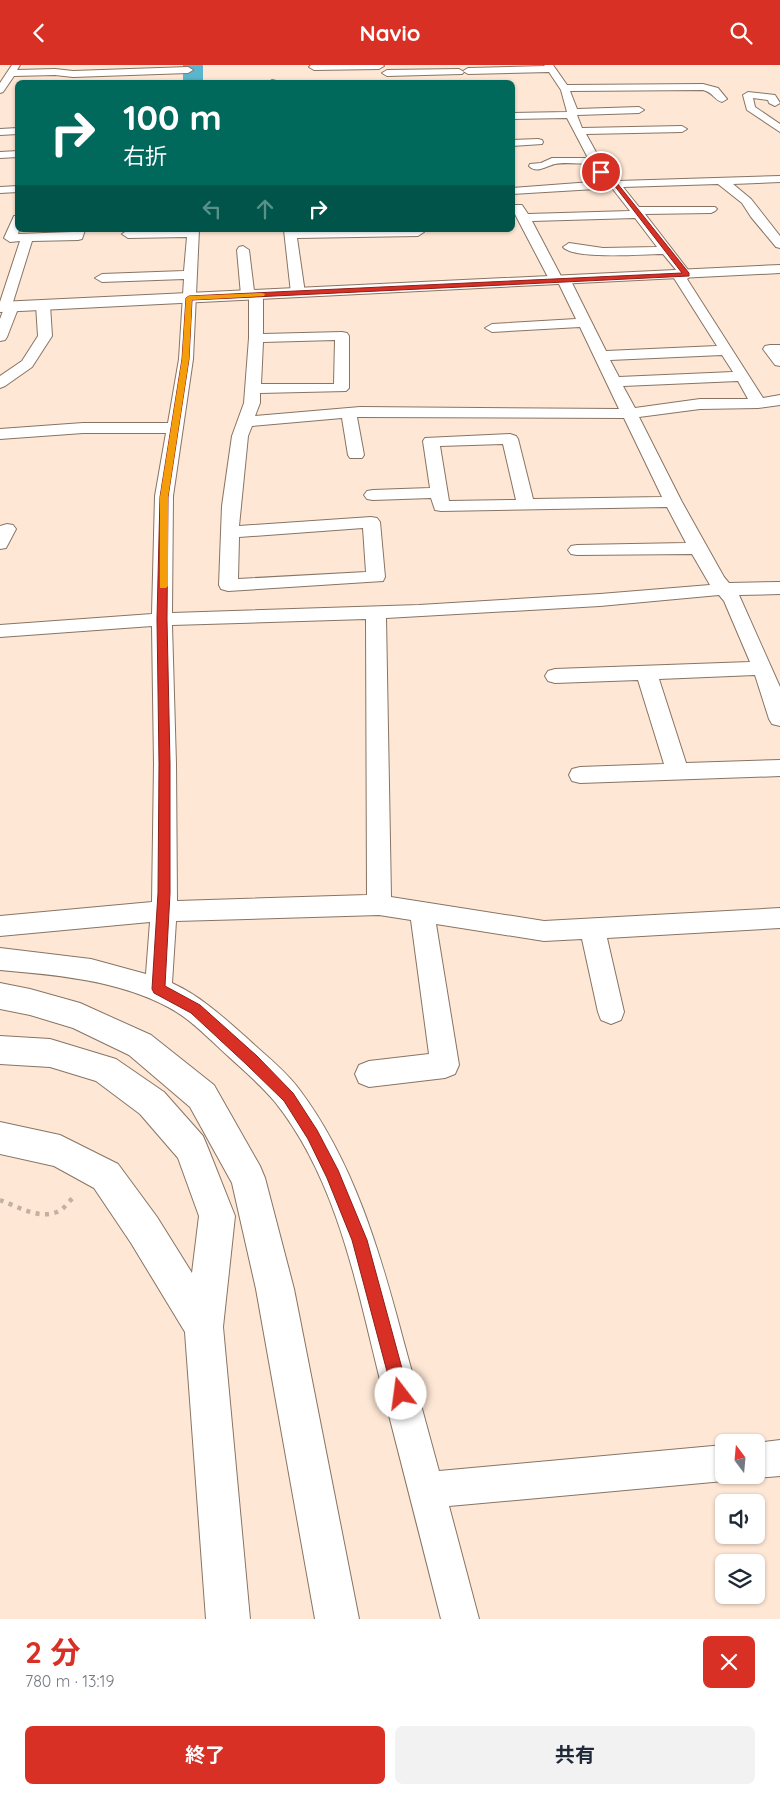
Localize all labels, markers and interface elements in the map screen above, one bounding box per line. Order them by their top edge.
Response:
icon: back [25,19,53,47]
text: Navio [359,19,421,47]
icon: search [727,19,755,47]
text: 100 m [123,95,222,139]
icon: right [40,100,105,165]
text: 右折 [123,142,167,170]
pin [580,151,622,193]
icon: arrive [587,158,615,186]
icon: left [198,195,226,223]
icon: ahead [251,195,279,223]
icon: right [304,195,332,223]
position arrow [374,1367,426,1419]
north arrow [715,1434,765,1484]
map controls [715,1434,765,1604]
button: sound [715,1494,765,1544]
button: layers [715,1554,765,1604]
text: 2 分 [25,1633,80,1671]
button: close [703,1636,755,1688]
text: 780 m · 13:19 [25,1671,114,1691]
button: 終了 [25,1726,385,1784]
button: 共有 [395,1726,755,1784]

